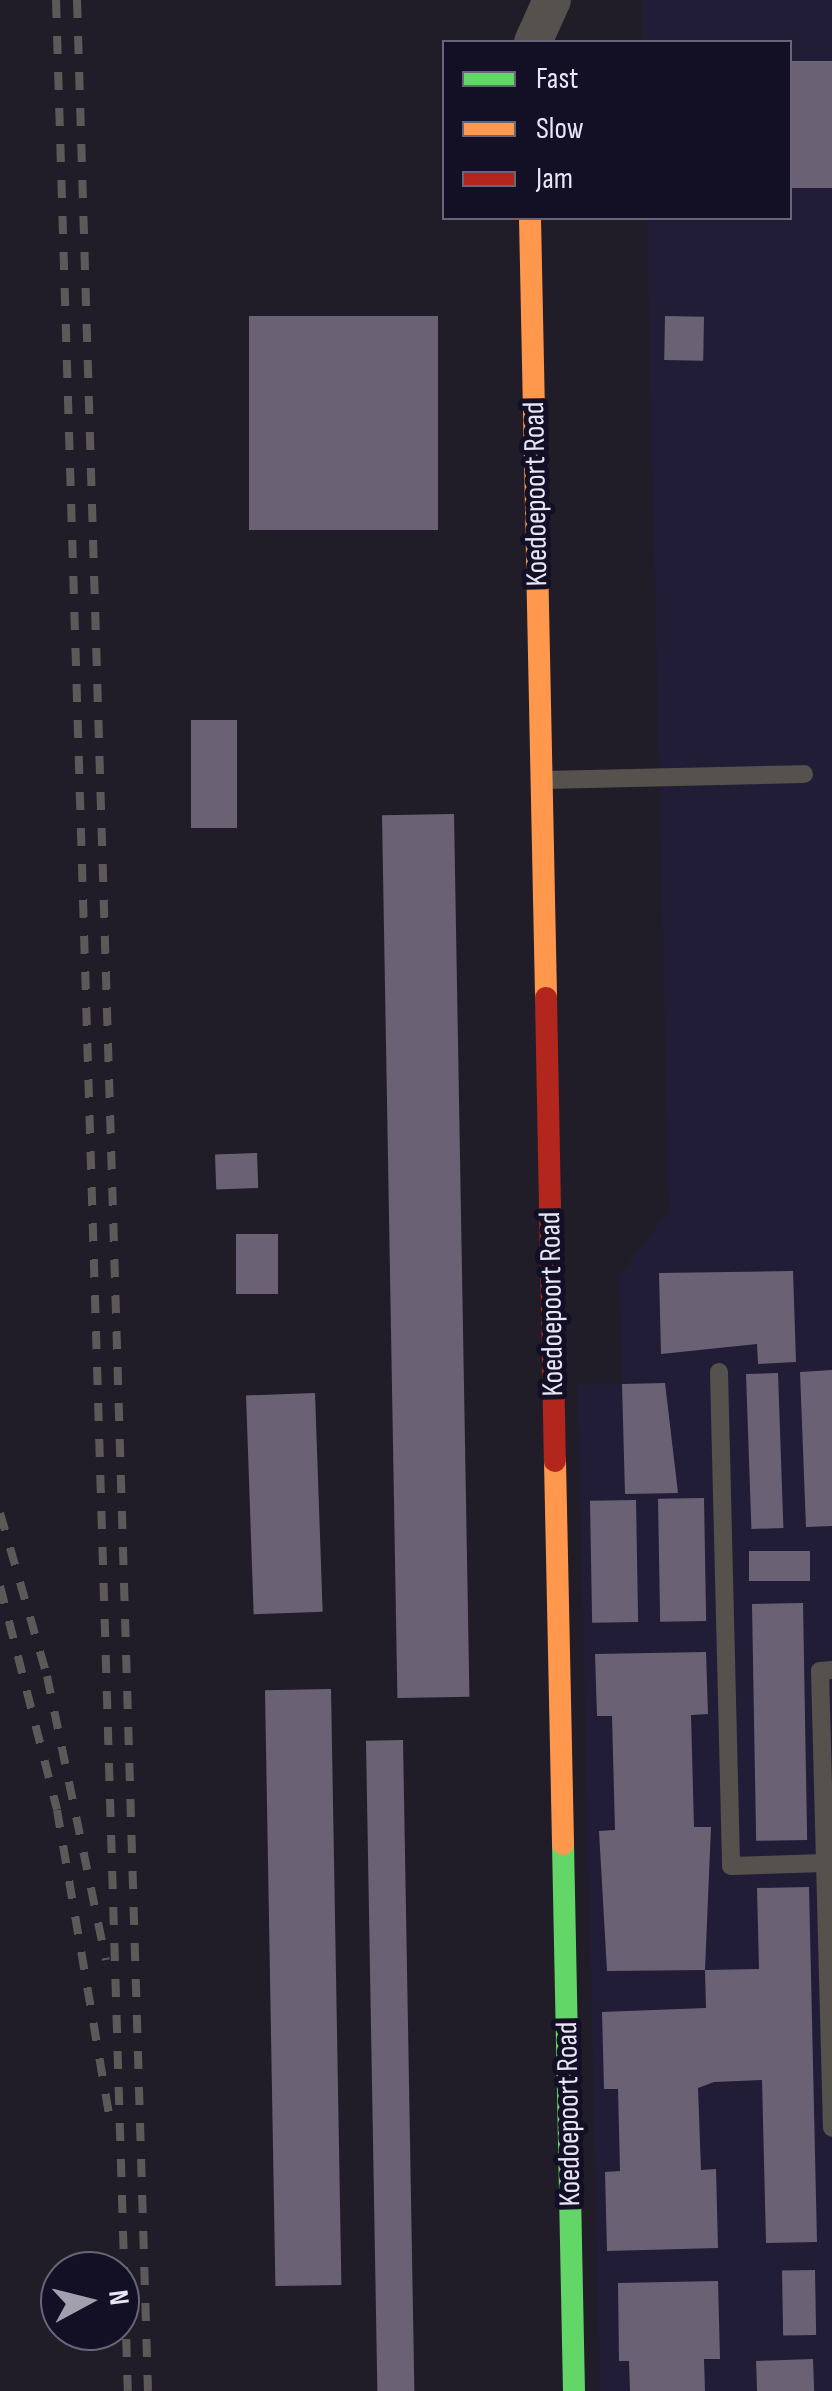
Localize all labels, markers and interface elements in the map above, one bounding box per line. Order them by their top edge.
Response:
legend [442,40,792,220]
text: Fast [536,61,578,97]
text: Slow [536,111,584,147]
text: Jam [536,161,573,197]
street label: Koedoepoort Road [516,401,556,587]
street label: Koedoepoort Road [532,1211,572,1397]
street label: Koedoepoort Road [549,2021,589,2207]
north arrow [40,2251,140,2351]
text: N [101,2288,136,2307]

